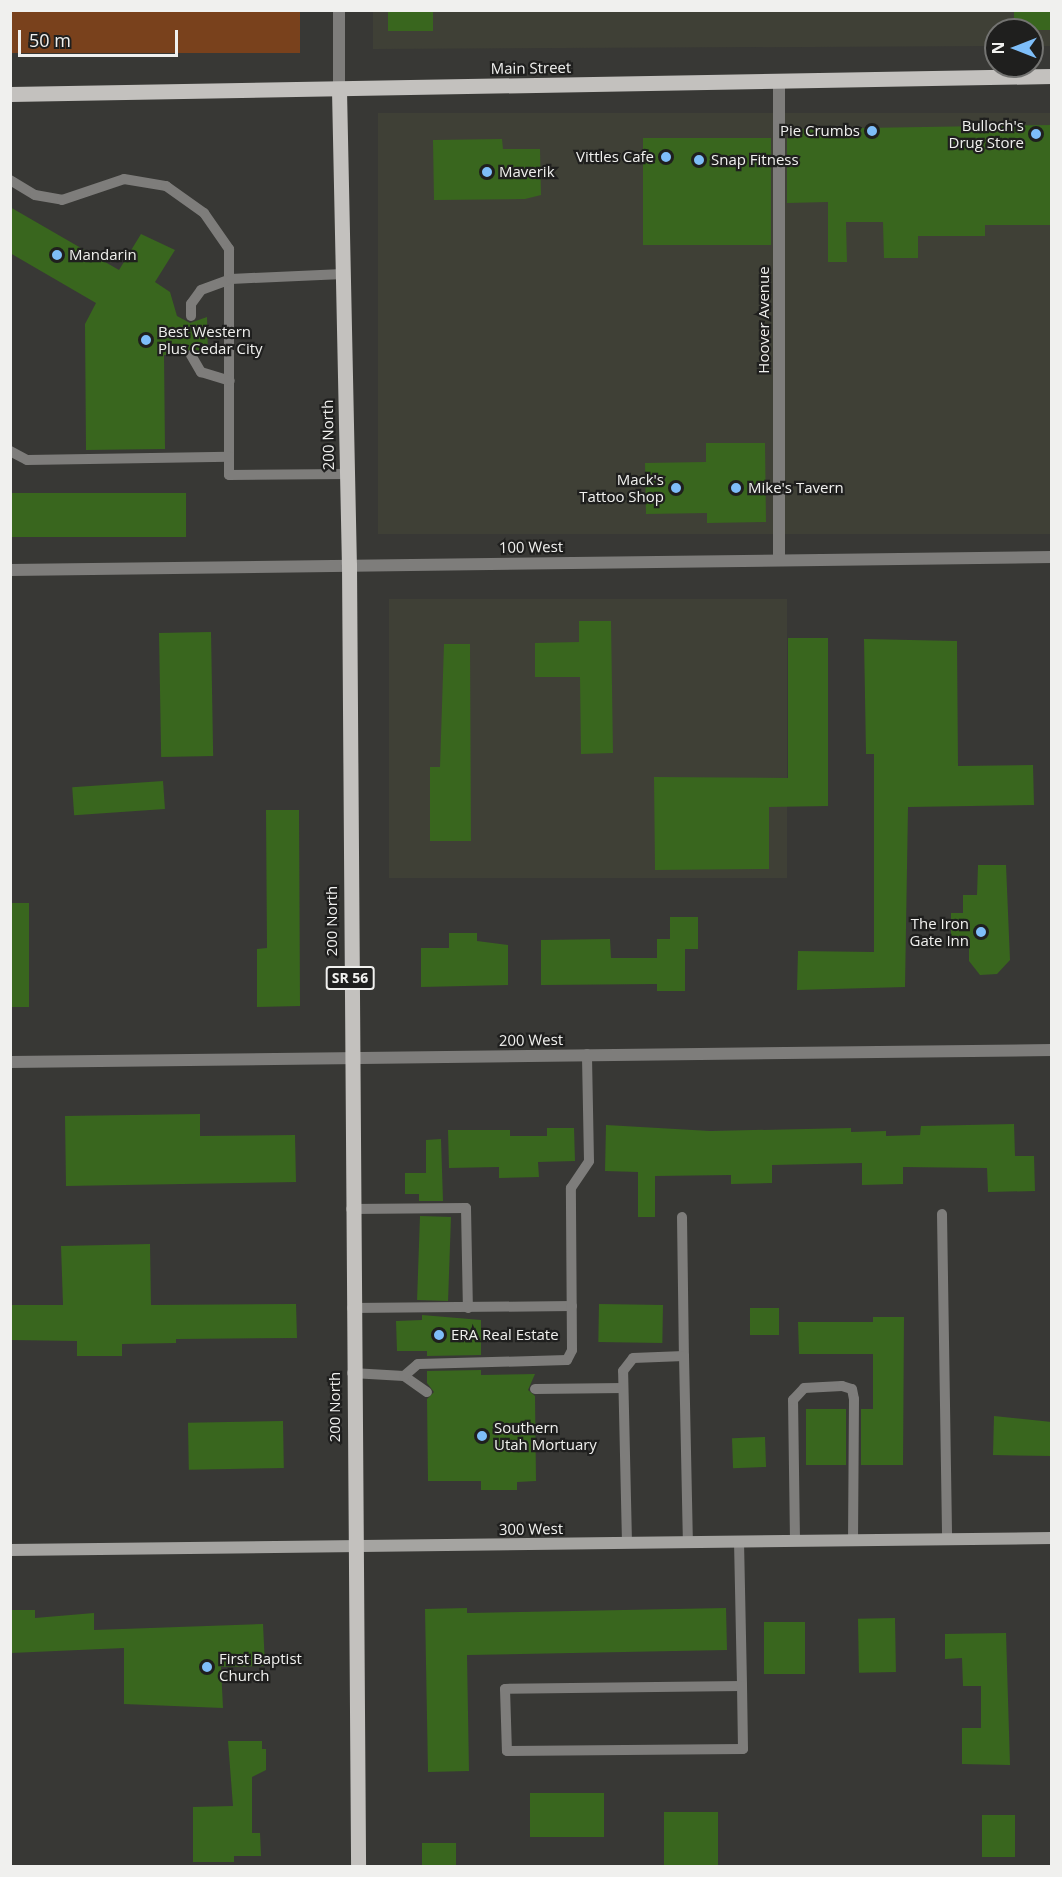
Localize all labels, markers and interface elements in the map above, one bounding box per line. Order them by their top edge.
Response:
scale bar [21,18,182,56]
north arrow [984,18,1044,78]
text: 50 m [29,28,71,52]
text: N [987,42,1009,55]
street label: Main Street [491,58,571,78]
place label: Bulloch's Drug Store [949,116,1024,151]
place label: Pie Crumbs [780,122,860,140]
marker: Pie Crumbs [865,124,879,138]
marker: Bulloch's Drug Store [1029,127,1043,141]
place label: Vittles Cafe [576,148,654,166]
marker: Vittles Cafe [659,150,673,164]
place label: Snap Fitness [711,151,799,169]
marker: Snap Fitness [692,153,706,167]
place label: Maverik [499,163,555,181]
marker: Maverik [480,165,494,179]
place label: Mandarin [69,246,137,264]
marker: Mandarin [50,248,64,262]
street label: Hoover Avenue [755,266,773,374]
place label: Best Western Plus Cedar City [158,322,263,357]
marker: Best Western Plus Cedar City [139,333,153,347]
street label: 200 North [318,400,338,470]
place label: Mack's Tattoo Shop [579,470,664,505]
place label: Mike's Tavern [748,479,844,497]
marker: Mack's Tattoo Shop [669,481,683,495]
marker: Mike's Tavern [729,481,743,495]
street label: 100 West [499,537,563,557]
street label: 200 North [323,886,341,956]
place label: The Iron Gate Inn [910,914,969,949]
marker: The Iron Gate Inn [974,925,988,939]
road number: SR 56 [324,967,376,989]
street label: 200 West [499,1030,563,1050]
place label: ERA Real Estate [451,1326,559,1344]
marker: ERA Real Estate [432,1328,446,1342]
street label: 200 North [326,1372,344,1442]
place label: Southern Utah Mortuary [494,1418,597,1453]
marker: Southern Utah Mortuary [475,1429,489,1443]
street label: 300 West [499,1519,563,1539]
place label: First Baptist Church [219,1649,302,1684]
marker: First Baptist Church [200,1660,214,1674]

